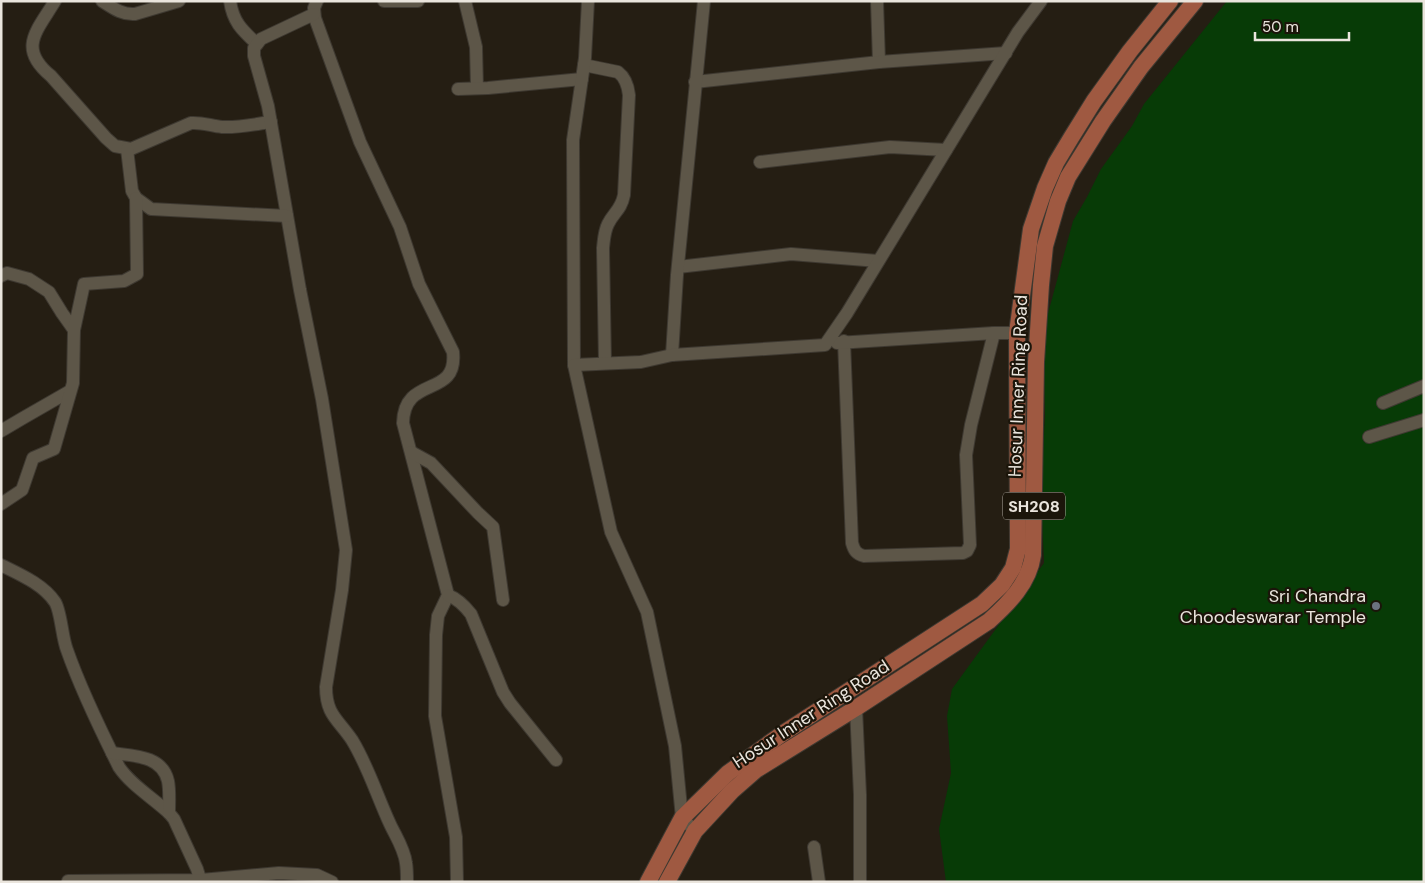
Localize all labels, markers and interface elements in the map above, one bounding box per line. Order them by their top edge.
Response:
scale bar [1255,10,1349,42]
text: 50 m [1262,17,1299,37]
street label: Hosur Inner Ring Road [1003,294,1033,478]
road number: SH208 [1003,492,1065,520]
place label: Sri Chandra Choodeswarar Temple [1180,584,1366,629]
marker: Sri Chandra Choodeswarar Temple [1370,600,1382,612]
street label: Hosur Inner Ring Road [728,654,894,774]

